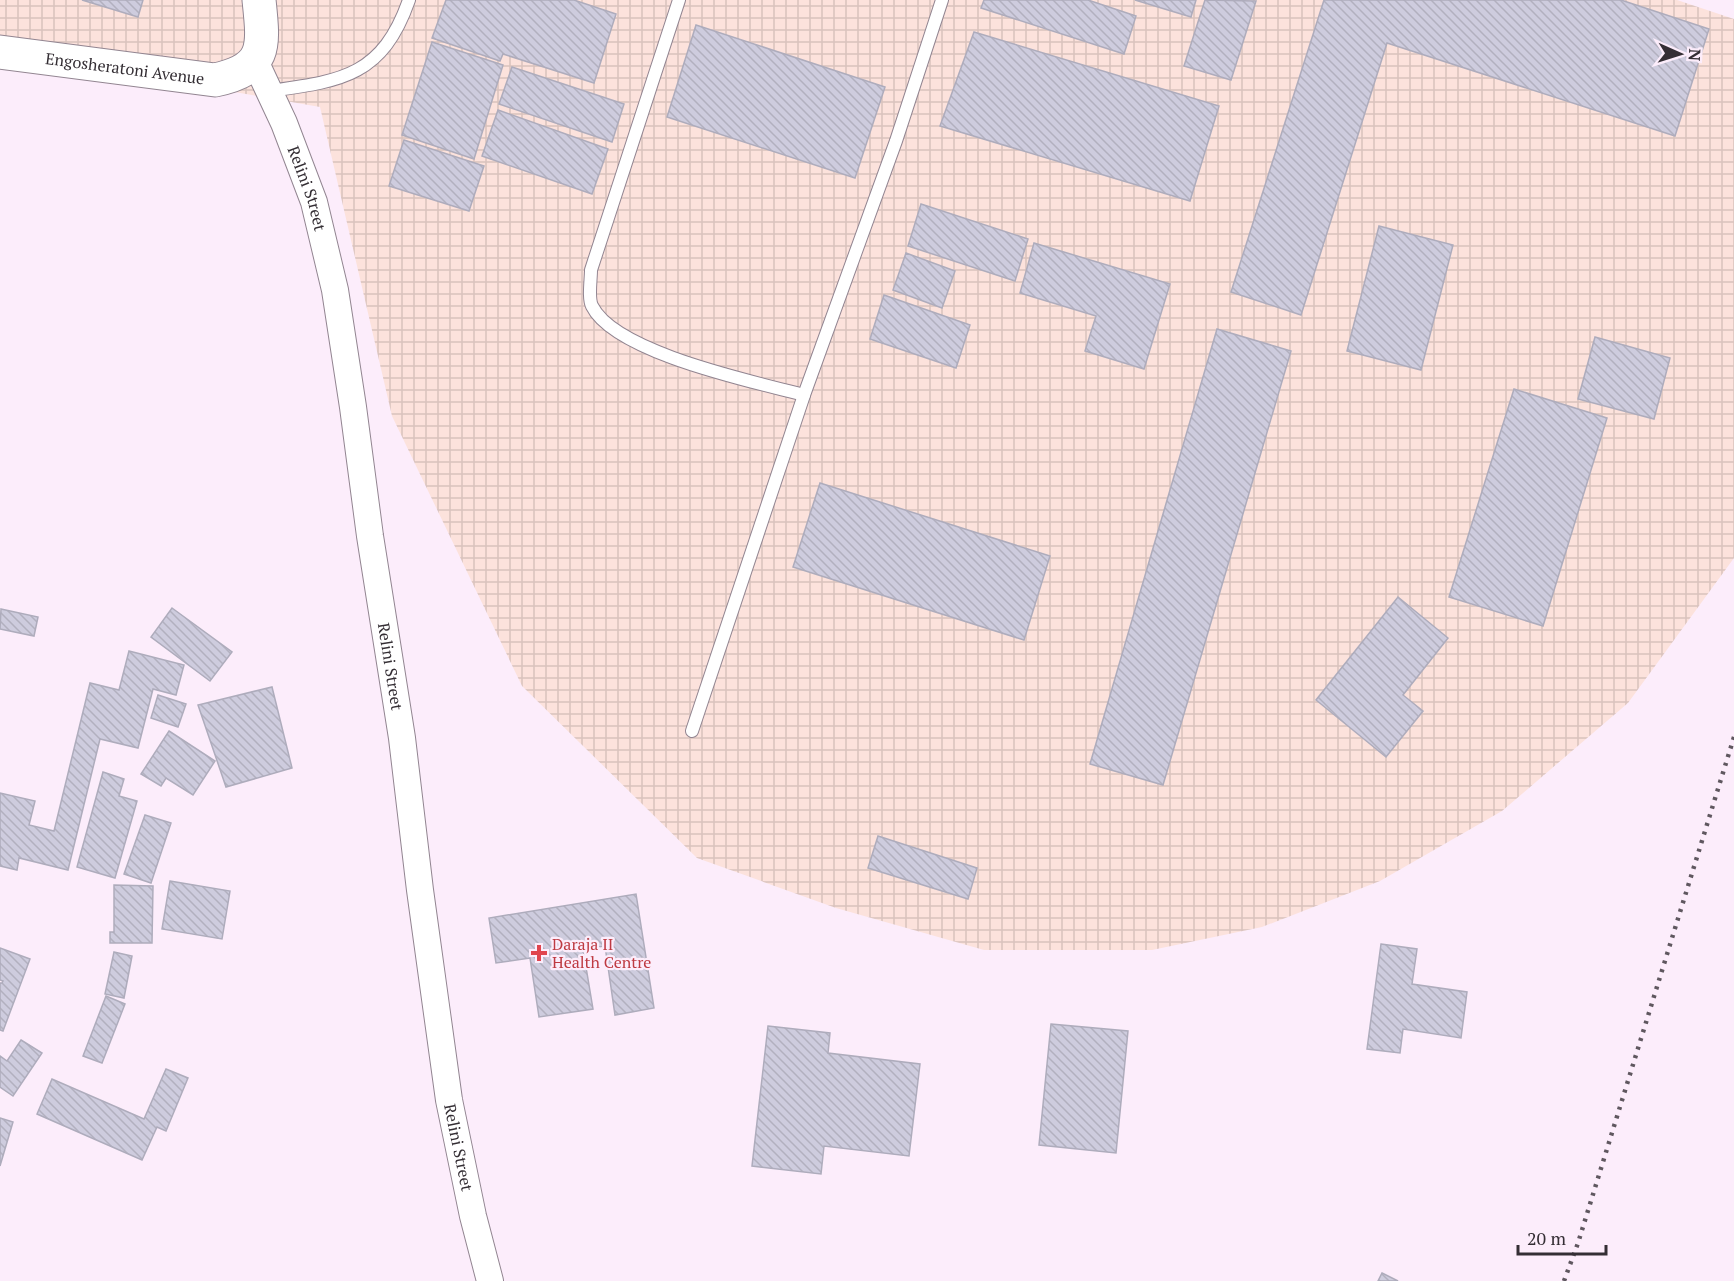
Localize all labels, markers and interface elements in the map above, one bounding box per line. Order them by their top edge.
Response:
north arrow [1650,24,1710,84]
street label: Engosheratoni Avenue [44,47,206,90]
text: N [1684,48,1706,61]
street label: Relini Street [283,143,332,233]
street label: Relini Street [373,621,408,712]
place label: Daraja II Health Centre [552,933,651,973]
marker: Daraja II Health Centre [530,944,548,962]
street label: Relini Street [439,1102,479,1193]
scale bar [1518,1218,1606,1256]
text: 20 m [1527,1226,1567,1250]

